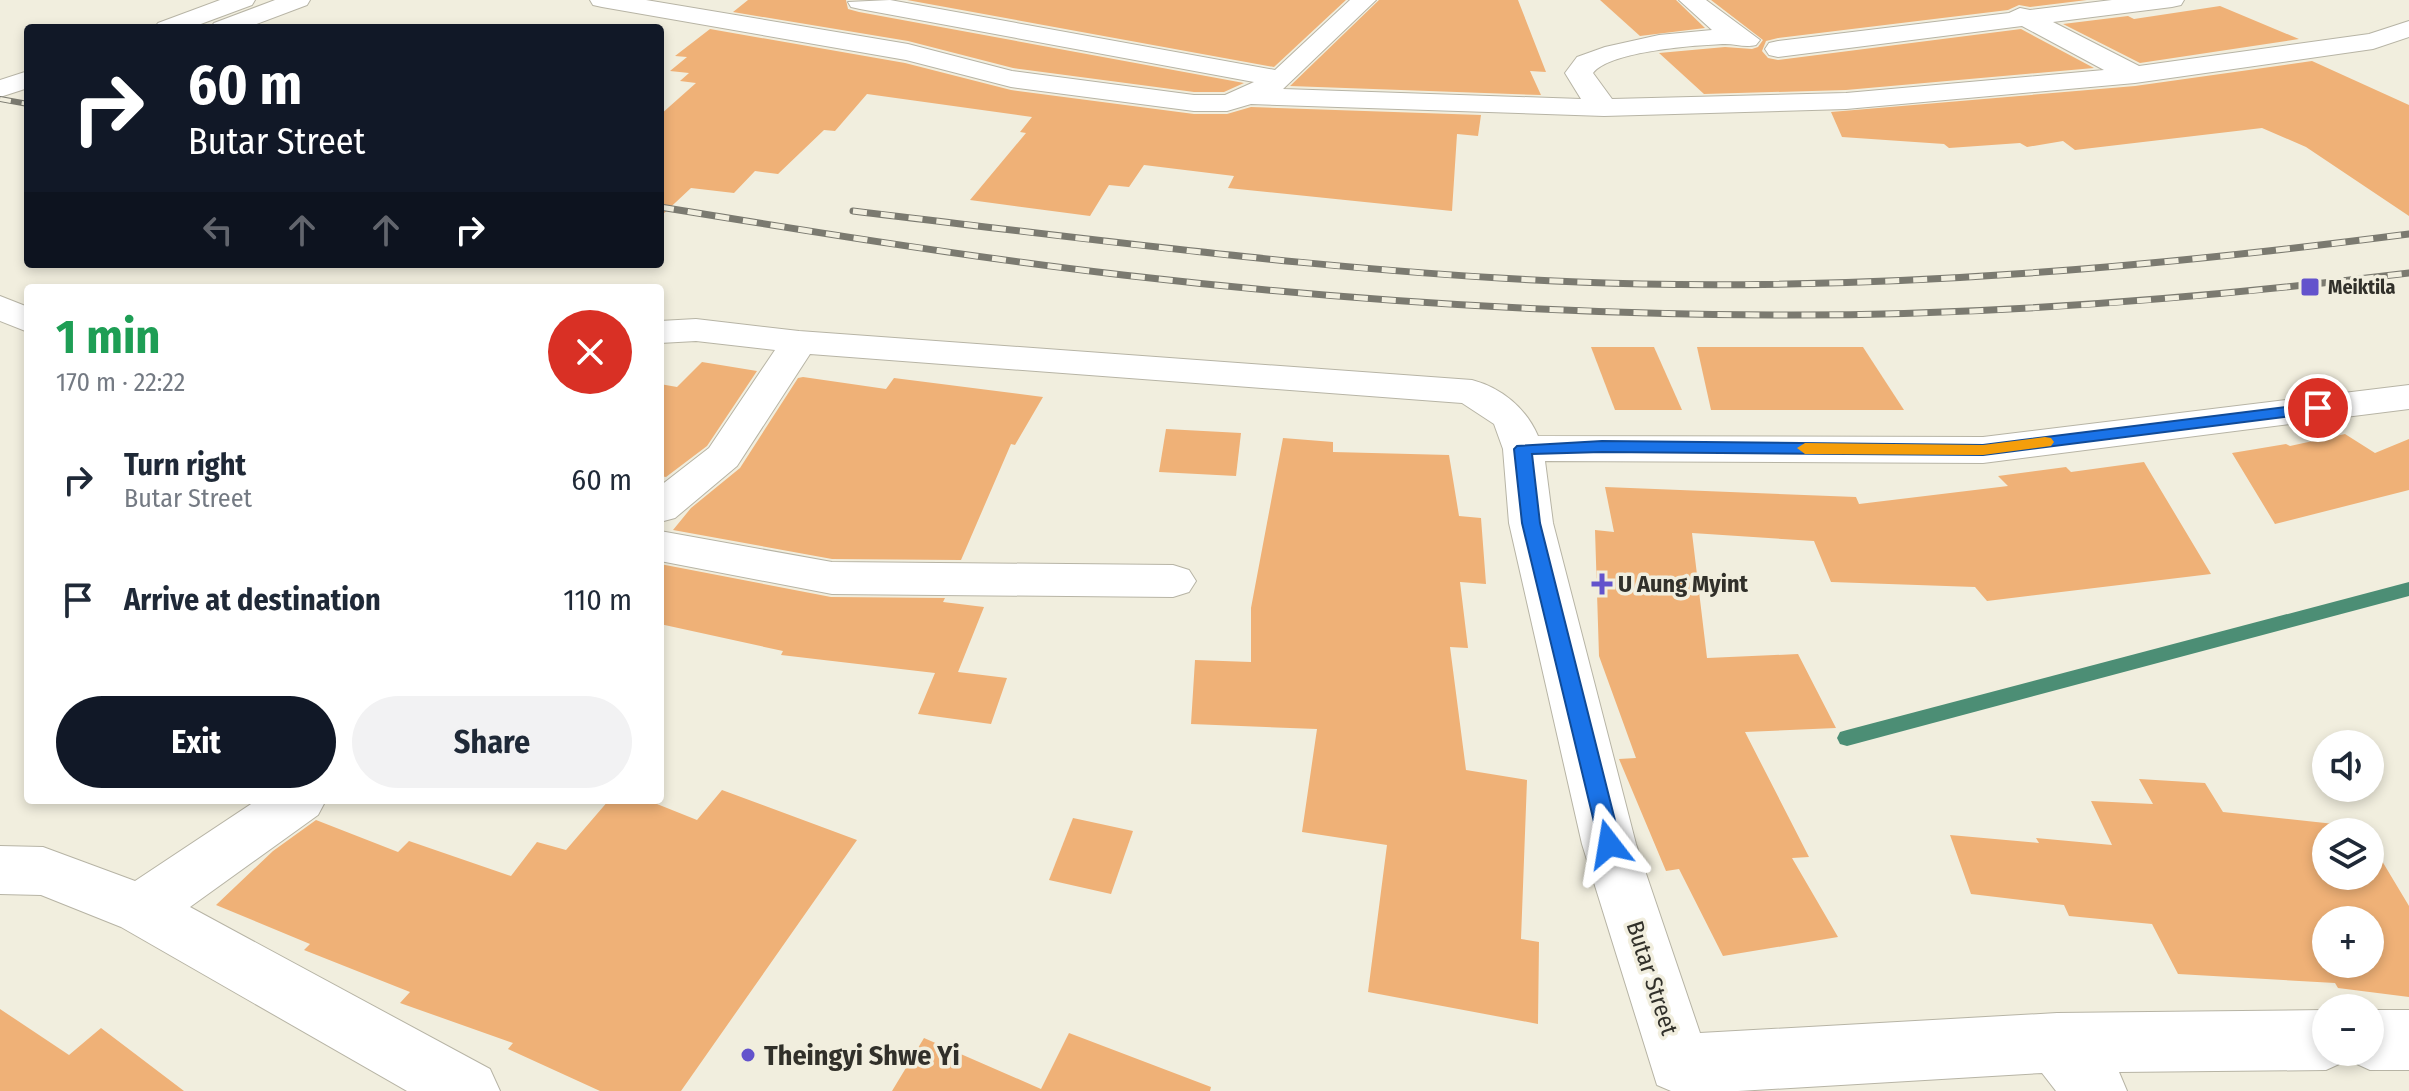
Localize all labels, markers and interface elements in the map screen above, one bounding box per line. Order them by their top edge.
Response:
text: 60 m [188,52,302,119]
icon: right [56,56,160,160]
text: Butar Street [188,120,365,164]
icon: left [196,208,240,252]
icon: ahead [280,208,324,252]
icon: ahead [364,208,408,252]
icon: right [448,208,492,252]
place label: Meiktila [2328,275,2395,299]
marker: Meiktila [2299,276,2321,298]
text: 1 min [56,308,161,366]
button: close [548,310,632,394]
text: 170 m · 22:22 [56,367,185,398]
pin [2284,374,2352,442]
icon: arrive [2296,386,2340,430]
text: Turn right [124,447,246,483]
icon: right [56,458,100,502]
text: 60 m [571,462,632,498]
text: Butar Street [124,483,252,514]
place label: U Aung Myint [1618,570,1749,598]
marker: U Aung Myint [1593,575,1611,593]
icon: arrive [56,578,100,622]
text: Arrive at destination [124,582,381,618]
text: 110 m [563,582,632,618]
button: Exit [56,696,336,788]
button: Share [352,696,632,788]
map controls [2312,730,2384,1066]
button: sound [2312,730,2384,802]
position arrow [1567,802,1651,886]
button: layers [2312,818,2384,890]
button: + [2312,906,2384,978]
street label: Butar Street [1620,917,1684,1039]
button: − [2312,994,2384,1066]
place label: Theingyi Shwe Yi [764,1039,960,1072]
marker: Theingyi Shwe Yi [739,1046,757,1064]

